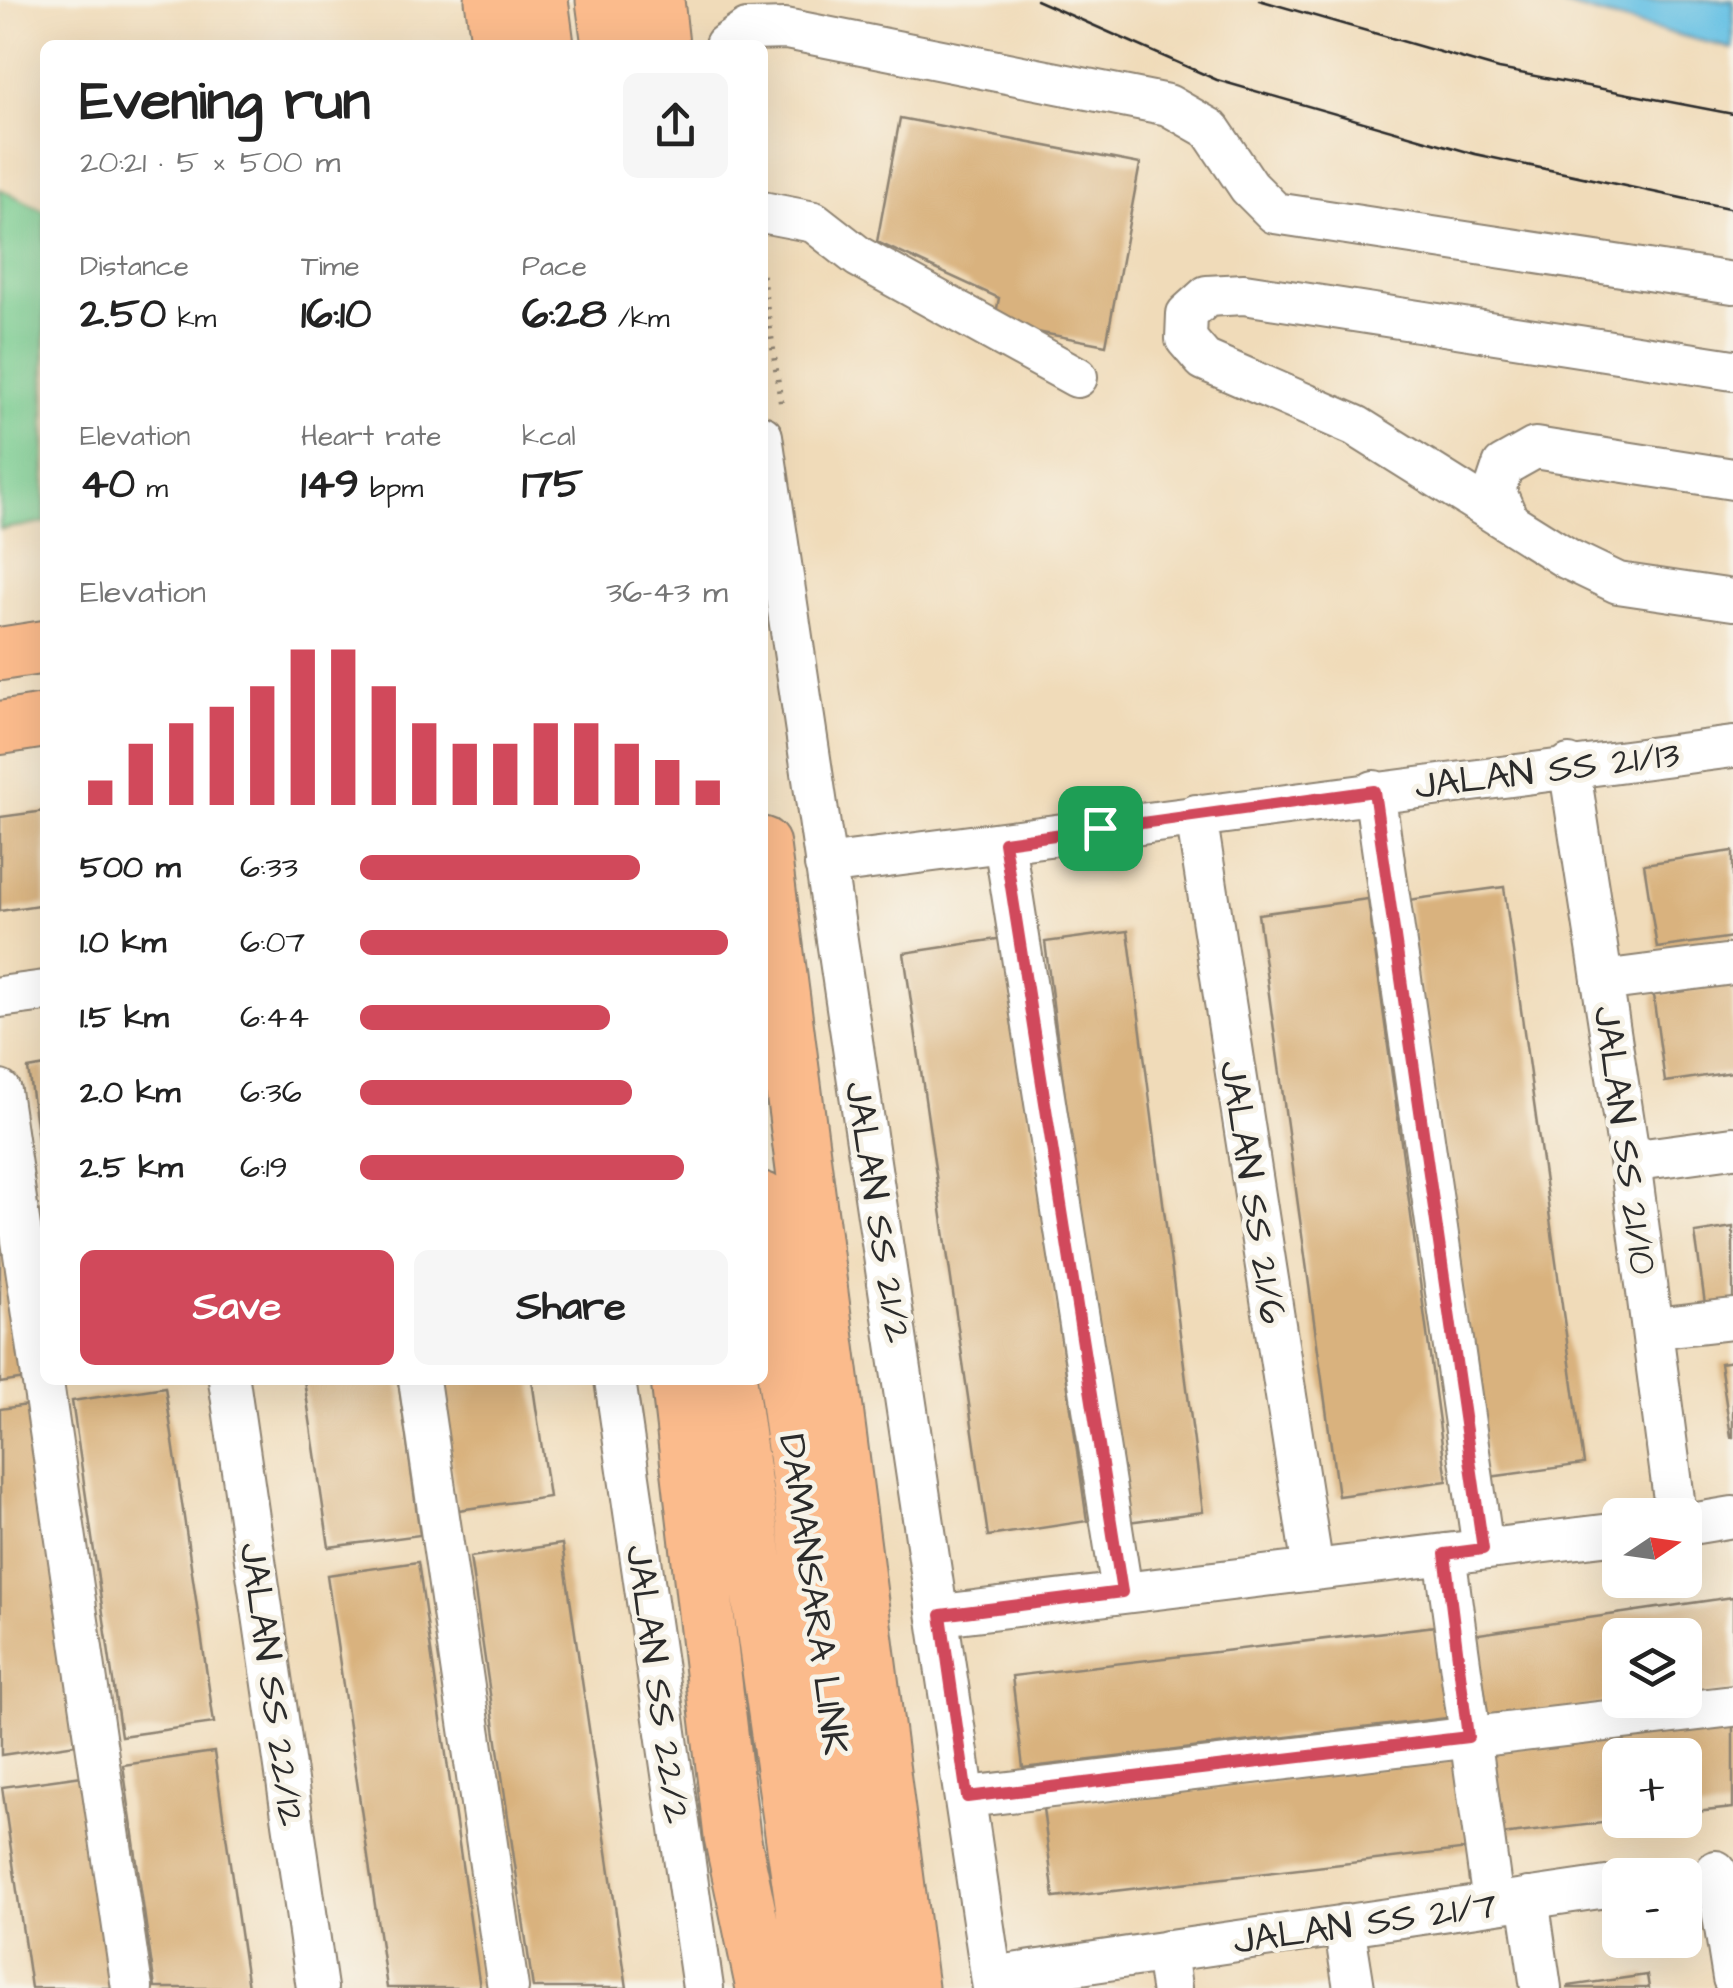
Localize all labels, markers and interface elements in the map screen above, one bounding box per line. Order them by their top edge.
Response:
text: Evening run [80,64,370,140]
button: share [623,73,728,178]
text: 20:21 · 5 × 500 m [80,140,340,185]
text: Distance [80,247,189,286]
text: Time [301,247,360,286]
text: Pace [522,247,587,286]
text: 2.50 [80,286,166,344]
text: 16:10 [301,286,372,344]
text: 6:28 [522,286,607,344]
text: km [166,299,216,338]
text: /km [607,299,670,338]
text: Elevation [80,417,190,456]
text: Heart rate [301,417,442,456]
text: kcal [522,417,576,456]
text: 40 [80,456,135,514]
text: 149 [301,456,359,514]
text: 175 [522,456,583,514]
text: m [135,469,168,508]
text: bpm [359,469,423,508]
text: Elevation [80,570,206,615]
text: 36–43 m [606,570,728,615]
street label: JALAN SS 21/13 [1412,729,1683,813]
pin [1058,786,1143,871]
icon: arrive [1073,801,1128,856]
text: 500 m [80,845,181,890]
text: 6:33 [240,845,298,890]
text: 1.0 km [80,920,166,965]
text: 6:07 [240,920,305,965]
text: 1.5 km [80,995,169,1040]
text: 6:44 [240,995,309,1040]
street label: JALAN SS 21/10 [1579,1003,1669,1278]
street label: JALAN SS 21/6 [1206,1057,1299,1328]
text: 2.0 km [80,1070,180,1115]
text: 6:36 [240,1070,302,1115]
street label: JALAN SS 21/2 [831,1078,923,1347]
text: 2.5 km [80,1145,183,1190]
text: 6:19 [240,1145,288,1190]
button: Save [80,1250,394,1365]
button: Share [414,1250,728,1365]
street label: DAMANSARA LINK [765,1431,861,1758]
north arrow [1602,1498,1702,1598]
map controls [1602,1498,1702,1958]
street label: JALAN SS 22/12 [225,1539,317,1830]
street label: JALAN SS 22/2 [612,1542,702,1827]
button: layers [1602,1618,1702,1718]
button: + [1602,1738,1702,1838]
button: − [1602,1858,1702,1958]
street label: JALAN SS 21/7 [1230,1880,1500,1968]

